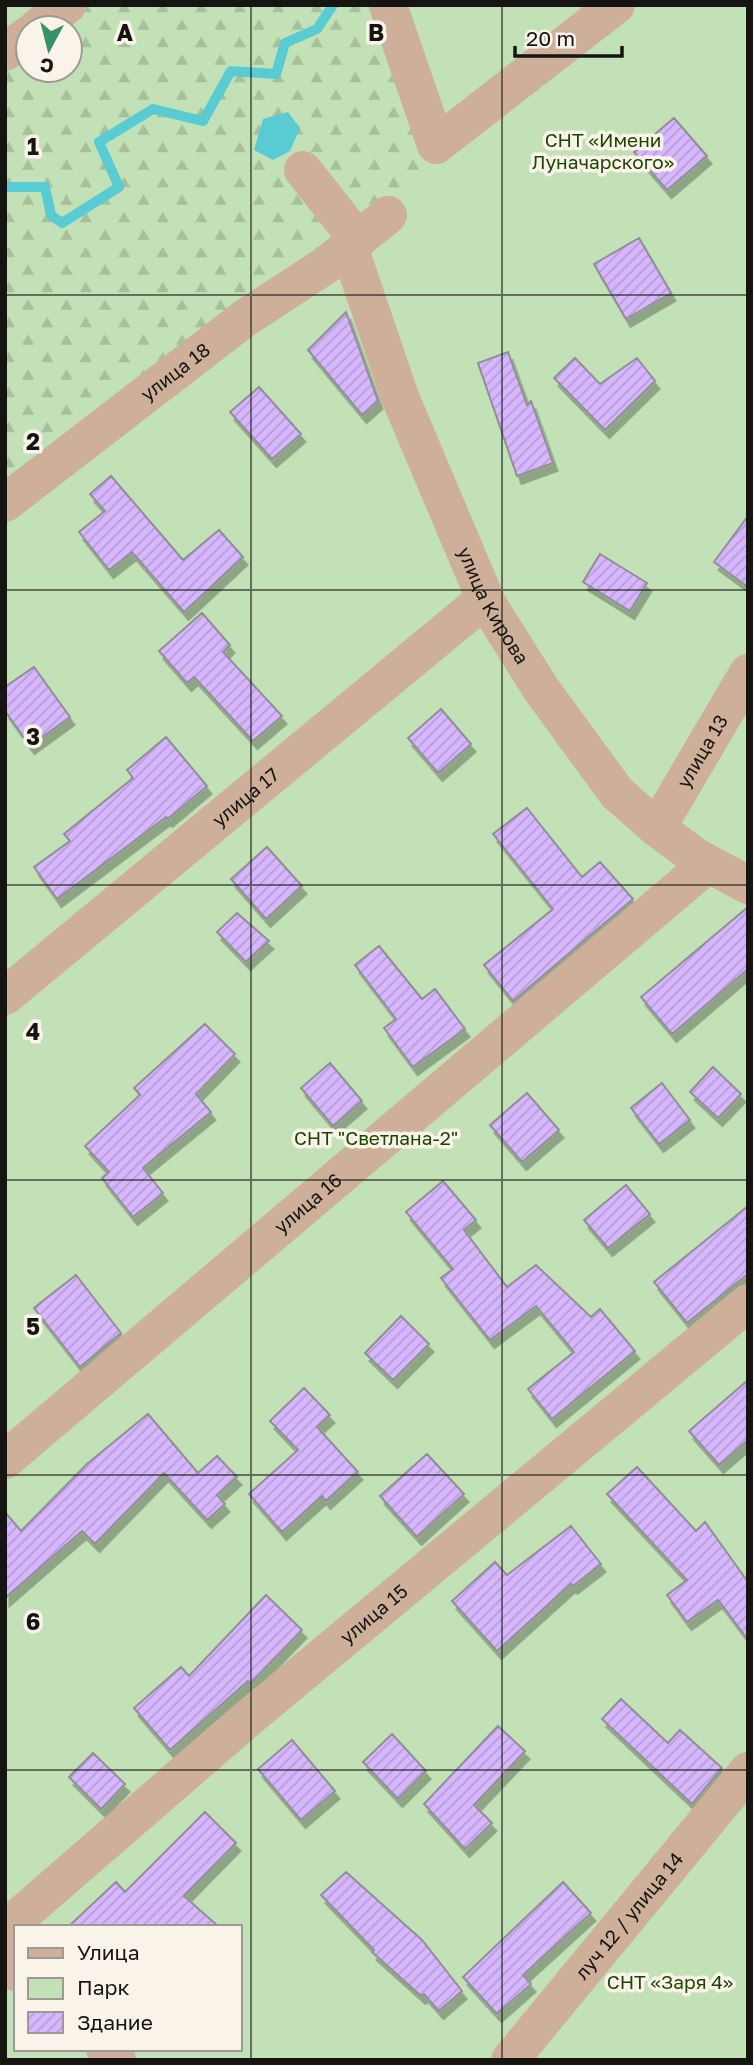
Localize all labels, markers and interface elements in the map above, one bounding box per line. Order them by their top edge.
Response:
north arrow [14,14,84,84]
scale bar [515,14,622,58]
text: A [117,18,134,46]
text: B [368,18,384,46]
text: 20 m [526,25,575,51]
text: С [39,54,55,79]
park label: СНТ «Имени Луначарского» [532,128,674,173]
text: 1 [27,132,39,160]
street label: улица 18 [136,337,214,405]
text: 2 [26,427,40,455]
street label: улица Кирова [454,543,534,668]
street label: улица 13 [671,710,732,792]
text: 3 [26,722,40,750]
street label: улица 17 [207,762,283,831]
text: 4 [26,1017,40,1045]
park label: СНТ "Светлана-2" [294,1126,458,1149]
street label: улица 16 [269,1168,346,1238]
text: 5 [26,1312,40,1340]
street label: улица 15 [335,1579,412,1648]
text: 6 [26,1607,40,1635]
street label: луч 12 / улица 14 [570,1847,687,1983]
legend [14,1925,242,2051]
text: Улица [77,1939,140,1965]
park label: СНТ «Заря 4» [607,1970,733,1993]
text: Парк [77,1974,130,2000]
text: Здание [77,2009,153,2035]

